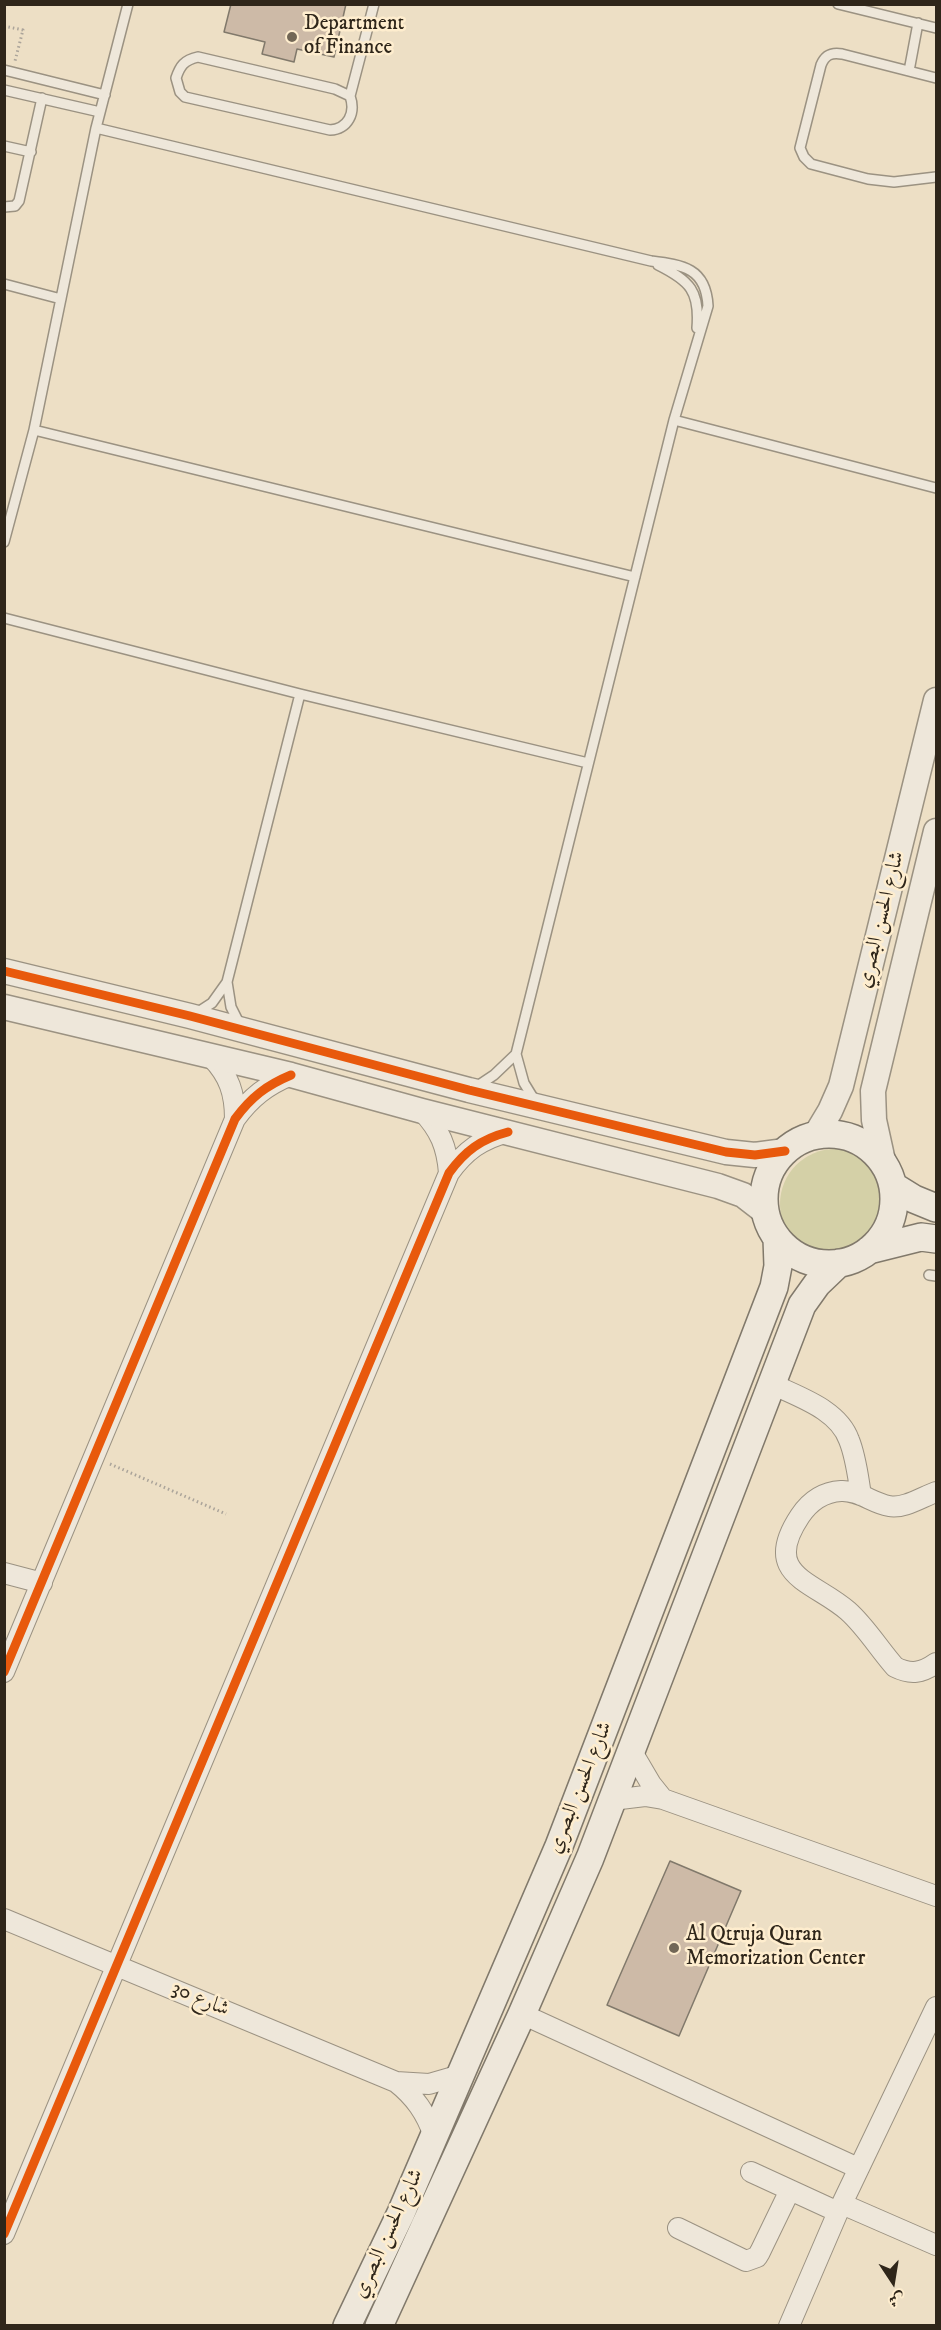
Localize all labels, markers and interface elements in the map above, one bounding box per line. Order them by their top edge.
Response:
place label: Department of Finance [304,12,404,62]
marker: Department of Finance [285,30,299,44]
street label: شارع الحسن البصري [853,849,911,991]
street label: شارع الحسن البصري [543,1718,619,1858]
place label: Al Qtruja Quran Memorization Center [686,1923,865,1973]
marker: Al Qtruja Quran Memorization Center [667,1941,681,1955]
street label: شارع 30 [167,1977,233,2023]
street label: شارع الحسن البصري [348,2165,430,2303]
north arrow [863,2252,923,2312]
text: ش [887,2288,907,2311]

